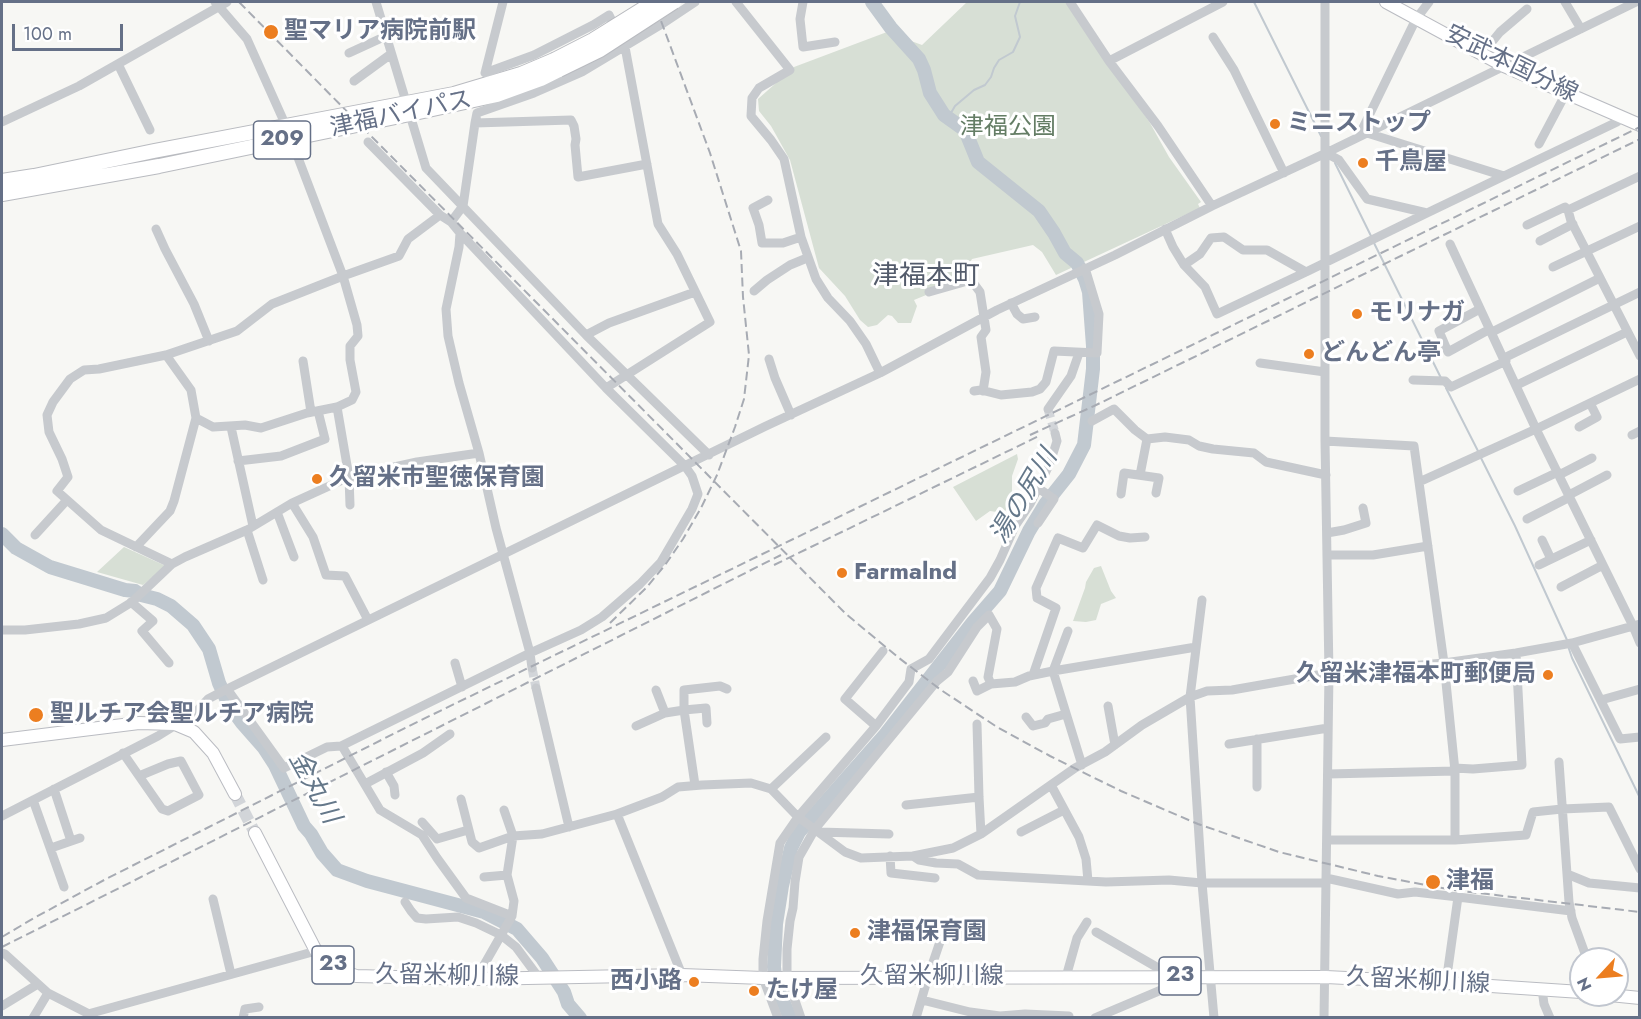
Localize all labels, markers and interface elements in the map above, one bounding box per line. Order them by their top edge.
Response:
scale bar [15,12,126,50]
place label: 聖マリア病院前駅 [284,18,476,46]
street label: 安武本国分線 [1440,20,1582,110]
text: 100 m [23,21,72,47]
marker: 聖マリア病院前駅 [262,23,280,41]
street label: 津福バイパス [328,86,474,144]
place label: ミニストップ [1287,110,1431,138]
park label: 津福公園 [960,114,1056,142]
marker: ミニストップ [1268,117,1282,131]
road number: 209 [254,121,310,159]
place label: 千鳥屋 [1375,149,1447,177]
marker: 千鳥屋 [1356,156,1370,170]
district label: 津福本町 [872,261,980,293]
place label: モリナガ [1369,300,1465,328]
marker: モリナガ [1350,307,1364,321]
place label: どんどん亭 [1321,340,1441,368]
marker: どんどん亭 [1302,347,1316,361]
water label: 湯の尻川 [985,444,1065,550]
place label: 久留米市聖徳保育園 [329,465,545,493]
marker: 久留米市聖徳保育園 [310,472,324,486]
place label: Farmalnd [854,559,957,587]
marker: Farmalnd [835,566,849,580]
place label: 久留米津福本町郵便局 [1296,661,1536,689]
marker: 久留米津福本町郵便局 [1541,668,1555,682]
place label: 聖ルチア会聖ルチア病院 [50,701,314,729]
marker: 聖ルチア会聖ルチア病院 [27,706,45,724]
water label: 金丸川 [280,746,346,830]
place label: 津福 [1446,868,1494,896]
marker: 津福 [1424,873,1442,891]
place label: 津福保育園 [867,919,987,947]
marker: 津福保育園 [848,926,862,940]
road number: 23 [312,946,354,984]
north arrow [1569,947,1629,1007]
road number: 23 [1159,957,1201,995]
street label: 久留米柳川線 [375,961,519,993]
street label: 久留米柳川線 [860,963,1004,991]
street label: 久留米柳川線 [1345,964,1491,1000]
place label: 西小路 [610,968,682,996]
text: N [1571,973,1597,995]
marker: 西小路 [687,975,701,989]
place label: たけ屋 [766,977,838,1005]
marker: たけ屋 [747,984,761,998]

